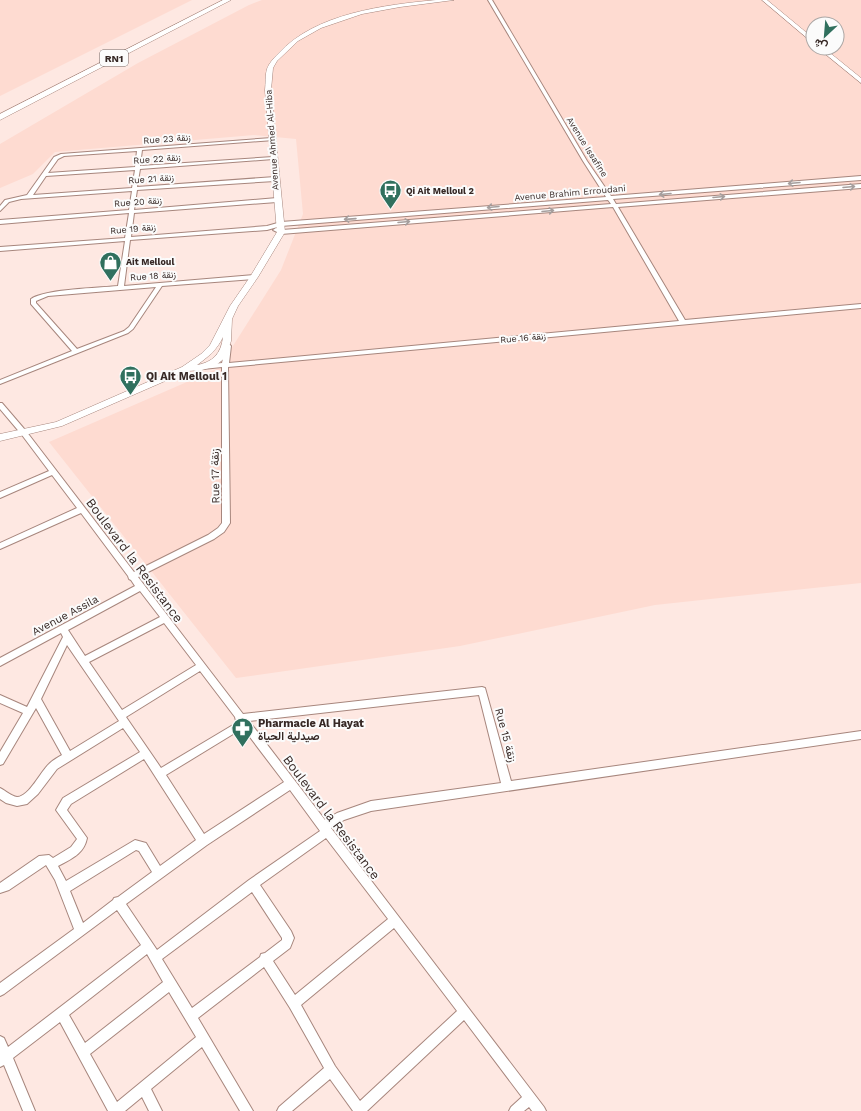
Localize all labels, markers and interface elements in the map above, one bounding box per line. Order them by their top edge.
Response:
north arrow [805,16,845,56]
text: ش [812,36,830,53]
road number: RN1 [100,50,128,66]
street label: Avenue Ahmed Al-Hiba [263,89,281,191]
street label: Avenue Issafine [565,115,609,179]
street label: Rue 23 زنقة [143,132,191,147]
street label: Rue 22 زنقة [133,152,181,167]
street label: Rue 21 زنقة [128,172,174,187]
bus stop icon: Qi Ait Melloul 2 [378,178,404,211]
one-way arrow [788,180,801,187]
street label: Avenue Brahim Erroudani [514,183,626,203]
one-way arrow [842,183,855,190]
place label: Qi Ait Melloul 2 [406,186,474,196]
one-way arrow [659,190,672,197]
one-way arrow [712,193,725,201]
street label: Rue 20 زنقة [114,195,162,210]
one-way arrow [487,204,500,211]
one-way arrow [541,207,554,214]
one-way arrow [344,215,357,222]
one-way arrow [397,219,410,226]
street label: Rue 19 زنقة [110,222,156,237]
shop icon: Ait Melloul [97,249,123,282]
place label: Ait Melloul [126,257,174,267]
street label: Rue 18 زنقة [130,269,176,284]
street label: Rue 16 زنقة [500,331,546,346]
bus stop icon: Qi Ait Melloul 1 [118,363,144,396]
place label: Qi Ait Melloul 1 [146,370,227,383]
street label: Rue 17 زنقة [209,448,222,504]
street label: Boulevard la Resistance [83,495,186,625]
street label: Avenue Assila [30,592,101,638]
street label: Rue 15 زنقة [492,707,519,764]
pharmacy icon: Pharmacie Al Hayat صيدلية الحياة [229,716,255,749]
place label: Pharmacie Al Hayat صيدلية الحياة [258,717,364,743]
street label: Boulevard la Resistance [280,752,383,882]

